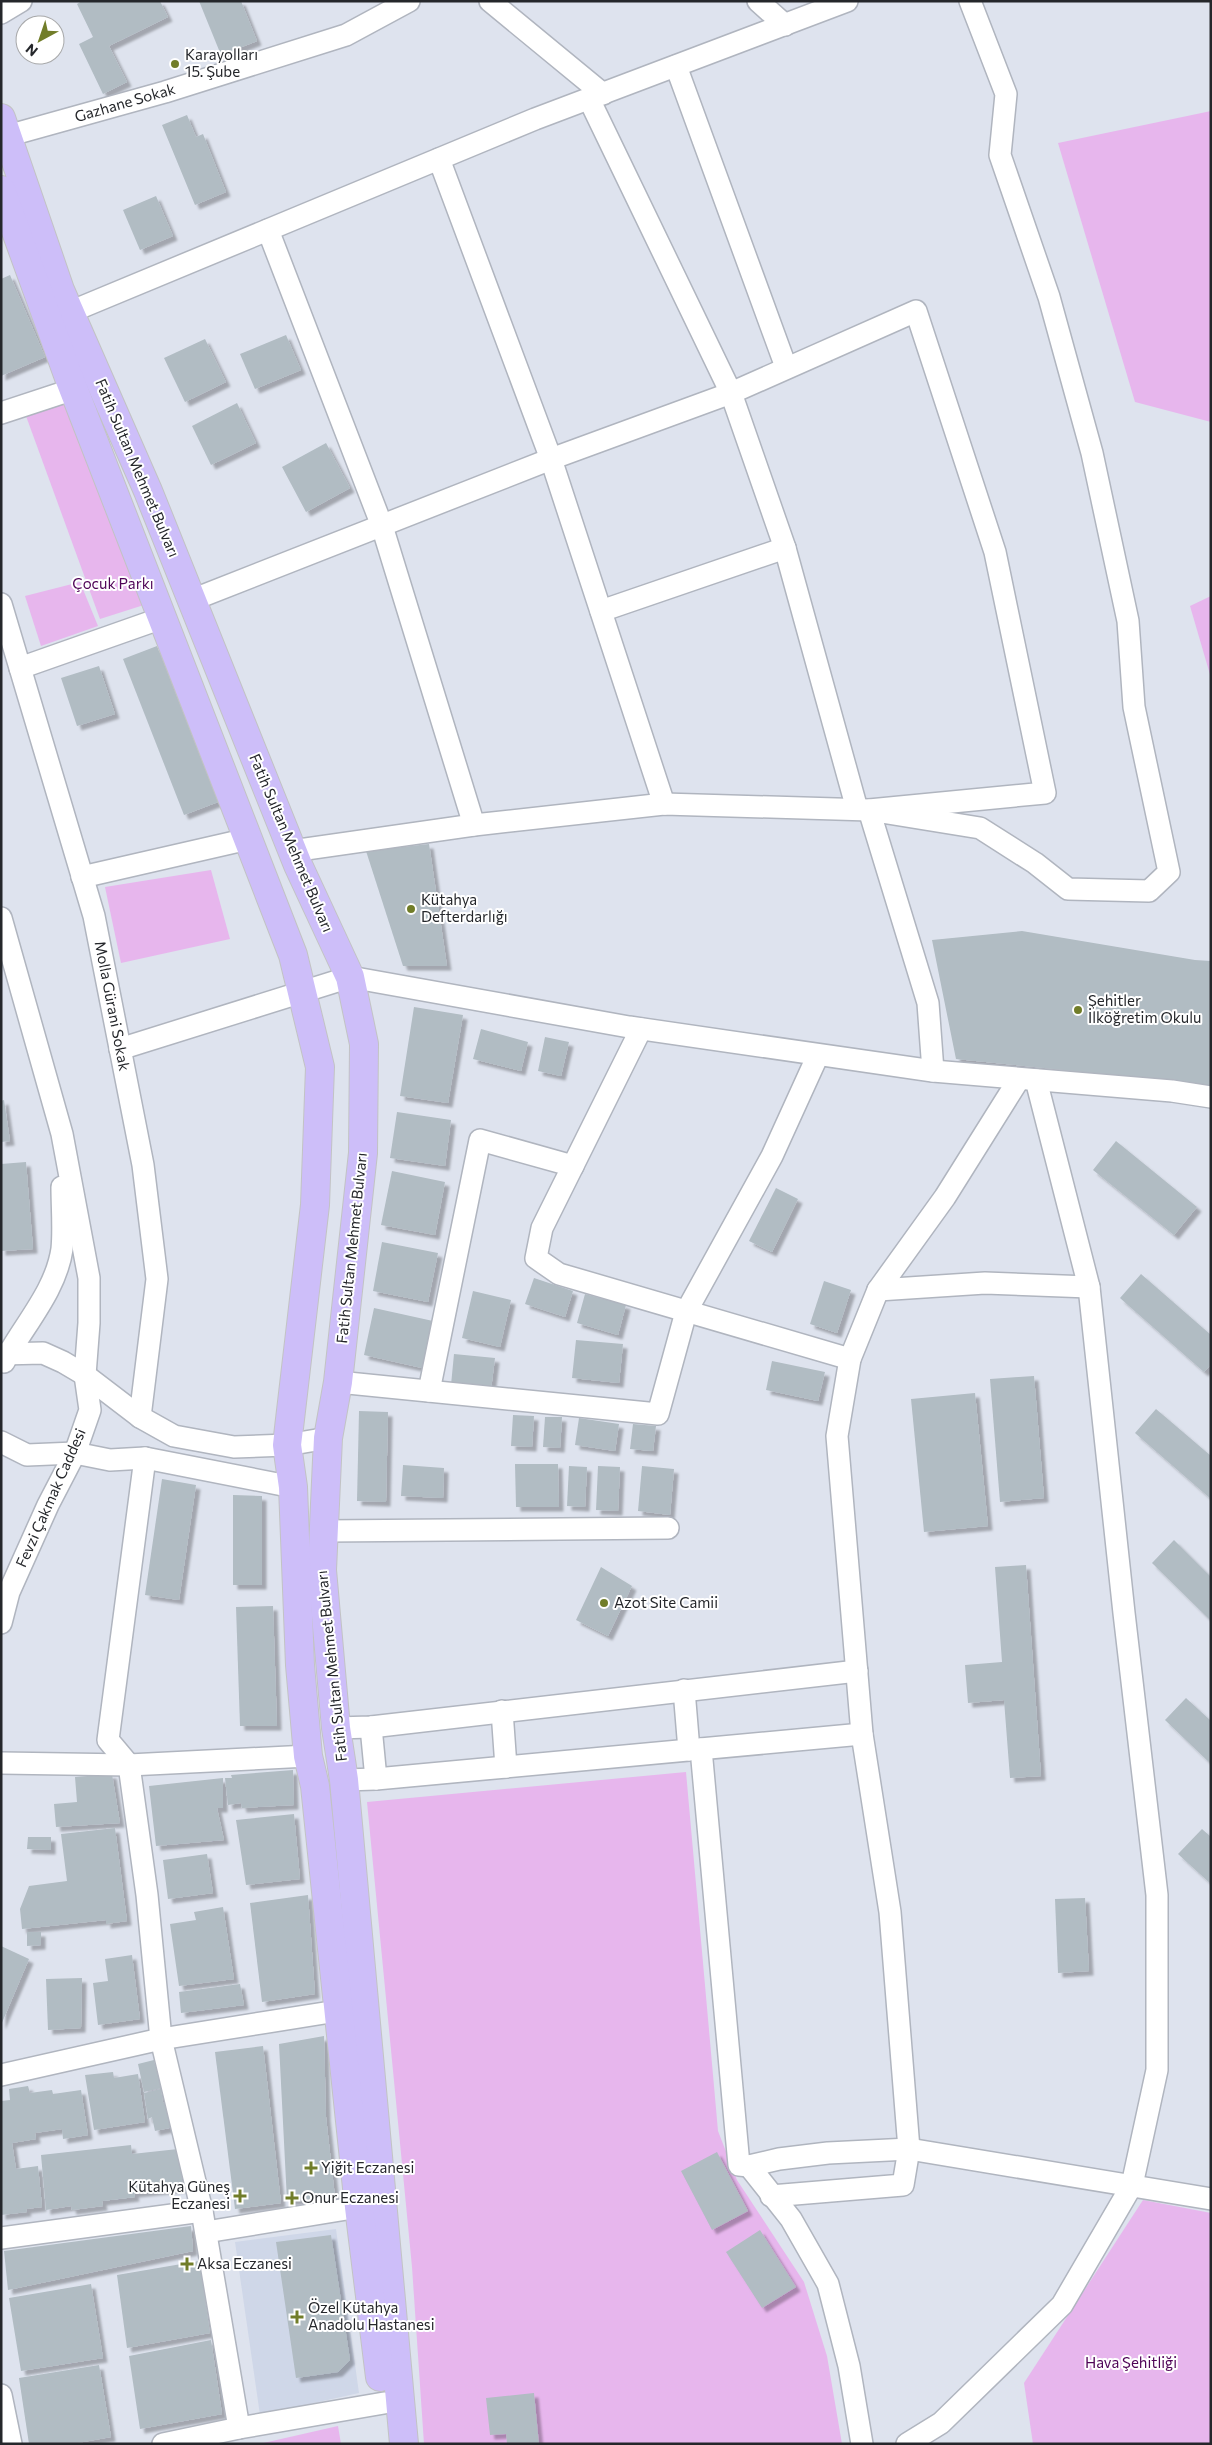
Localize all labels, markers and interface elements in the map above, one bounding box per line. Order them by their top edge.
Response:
north arrow [15,15,65,65]
text: N [22,40,41,60]
place label: Karayolları 15. Şube [185,45,258,80]
marker: Karayolları 15. Şube [169,58,181,70]
street label: Gazhane Sokak [72,79,177,125]
street label: Fatih Sultan Mehmet Bulvarı [92,376,184,559]
park label: Çocuk Parkı [72,574,154,592]
street label: Fatih Sultan Mehmet Bulvarı [246,751,338,934]
place label: Kütahya Defterdarlığı [421,890,508,925]
marker: Kütahya Defterdarlığı [405,903,417,915]
street label: Molla Gürani Sokak [92,939,134,1072]
place label: Şehitler İlköğretim Okulu [1088,991,1201,1026]
marker: Şehitler İlköğretim Okulu [1072,1004,1084,1016]
street label: Fatih Sultan Mehmet Bulvarı [332,1152,370,1344]
street label: Fevzi Çakmak Caddesi [11,1425,89,1570]
street label: Fatih Sultan Mehmet Bulvarı [312,1570,350,1762]
place label: Azot Site Camii [614,1593,718,1611]
marker: Azot Site Camii [598,1597,610,1609]
place label: Yiğit Eczanesi [321,2158,414,2176]
marker: Yiğit Eczanesi [305,2162,317,2174]
place label: Kütahya Güneş Eczanesi [128,2177,230,2212]
place label: Onur Eczanesi [302,2188,399,2206]
marker: Kütahya Güneş Eczanesi [234,2190,246,2202]
marker: Onur Eczanesi [286,2192,298,2204]
place label: Aksa Eczanesi [197,2254,292,2272]
marker: Aksa Eczanesi [181,2258,193,2270]
place label: Özel Kütahya Anadolu Hastanesi [308,2298,435,2333]
marker: Özel Kütahya Anadolu Hastanesi [290,2310,304,2324]
park label: Hava Şehitliği [1085,2353,1177,2371]

